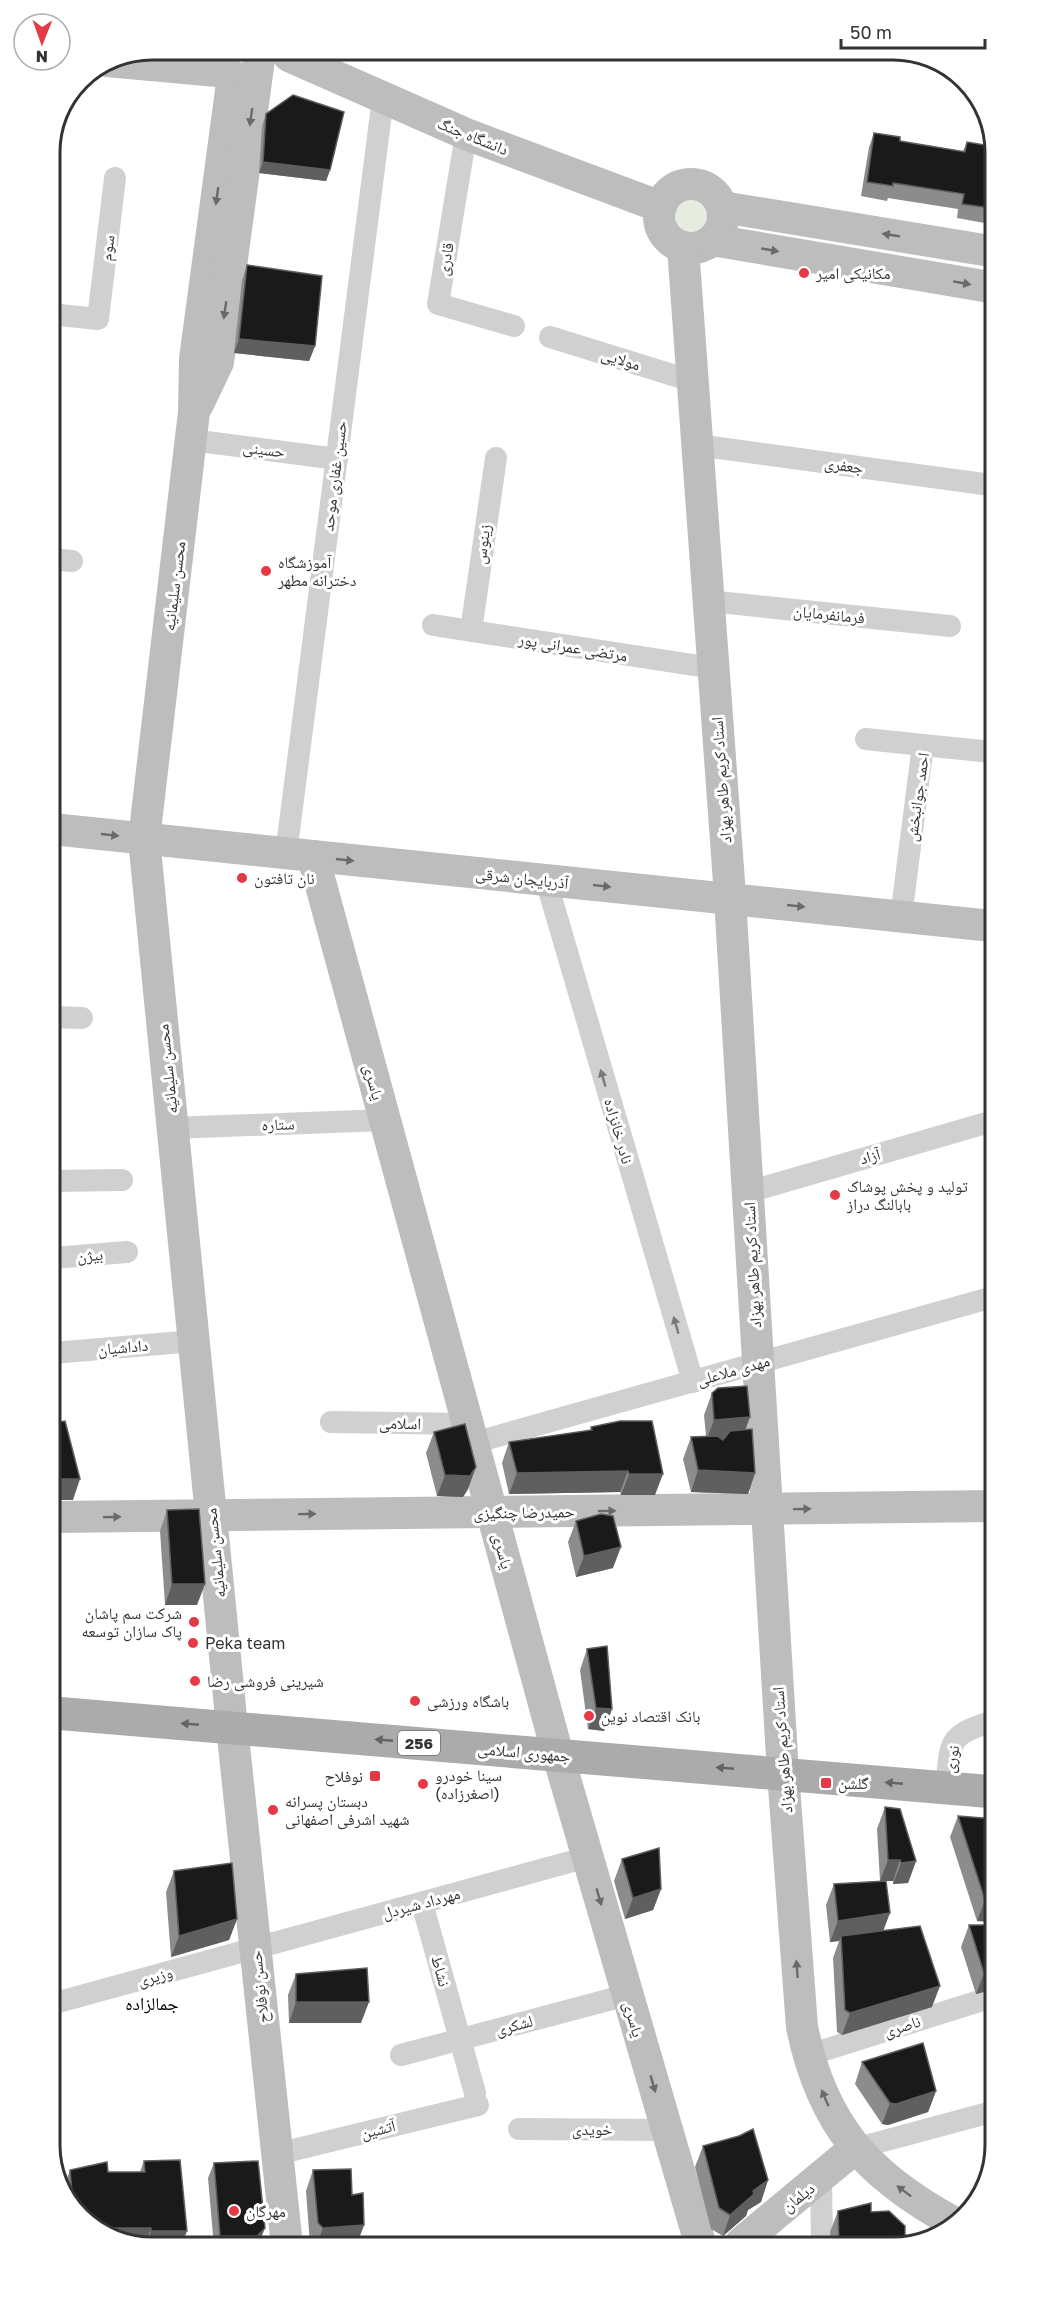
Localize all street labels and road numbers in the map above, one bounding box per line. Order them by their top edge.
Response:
street label: دانشگاه جنگ [435,113,511,159]
street label: سوم [95,234,119,262]
street label: قادری [432,241,459,277]
street label: مولایی [599,344,643,375]
street label: حسین غفاری موحد [317,420,352,532]
street label: حسینی [242,437,286,462]
street label: جعفری [823,452,865,479]
street label: زینوس [469,523,496,565]
street label: محسن سلیمانیه [159,540,190,632]
street label: فرمانفرمایان [792,600,866,629]
street label: مرتضی عمرانی پور [516,628,629,666]
street label: استاد کریم طاهر بهزاد [707,716,736,844]
street label: احمد جوانبخش [901,751,934,843]
street label: آذربایجان شرقی [474,863,570,894]
street label: محسن سلیمانیه [152,1023,183,1115]
street label: یاسری [359,1062,388,1102]
street label: نادر خانزاده [600,1096,638,1166]
street label: ستاره [261,1113,295,1135]
street label: آزاد [857,1143,883,1168]
street label: استاد کریم طاهر بهزاد [739,1201,766,1329]
street label: بیژن [76,1244,104,1267]
street label: داداشیان [97,1335,149,1360]
street label: مهدی ملاعلی [694,1350,772,1391]
street label: اسلامی [379,1413,421,1434]
street label: حمیدرضا چنگیزی [473,1501,575,1524]
street label: محسن سلیمانیه [200,1507,231,1599]
street label: یاسری [488,1531,517,1571]
street label: استاد کریم طاهر بهزاد [768,1686,797,1814]
road number: 256 [398,1731,440,1755]
street label: جمهوری اسلامی [477,1738,571,1767]
street label: نوری [939,1743,964,1775]
street label: مهرداد شیردل [380,1883,462,1924]
street label: حسن نوفلاح [245,1950,274,2024]
street label: نشاط [427,1953,455,1989]
street label: وزیری [135,1962,175,1991]
street label: یاسری [618,1999,649,2040]
street label: لشکری [493,2010,535,2041]
street label: ناصری [881,2011,923,2042]
street label: آتشین [359,2115,399,2144]
street label: خویدی [572,2119,612,2140]
street label: دیلمان [778,2178,819,2217]

